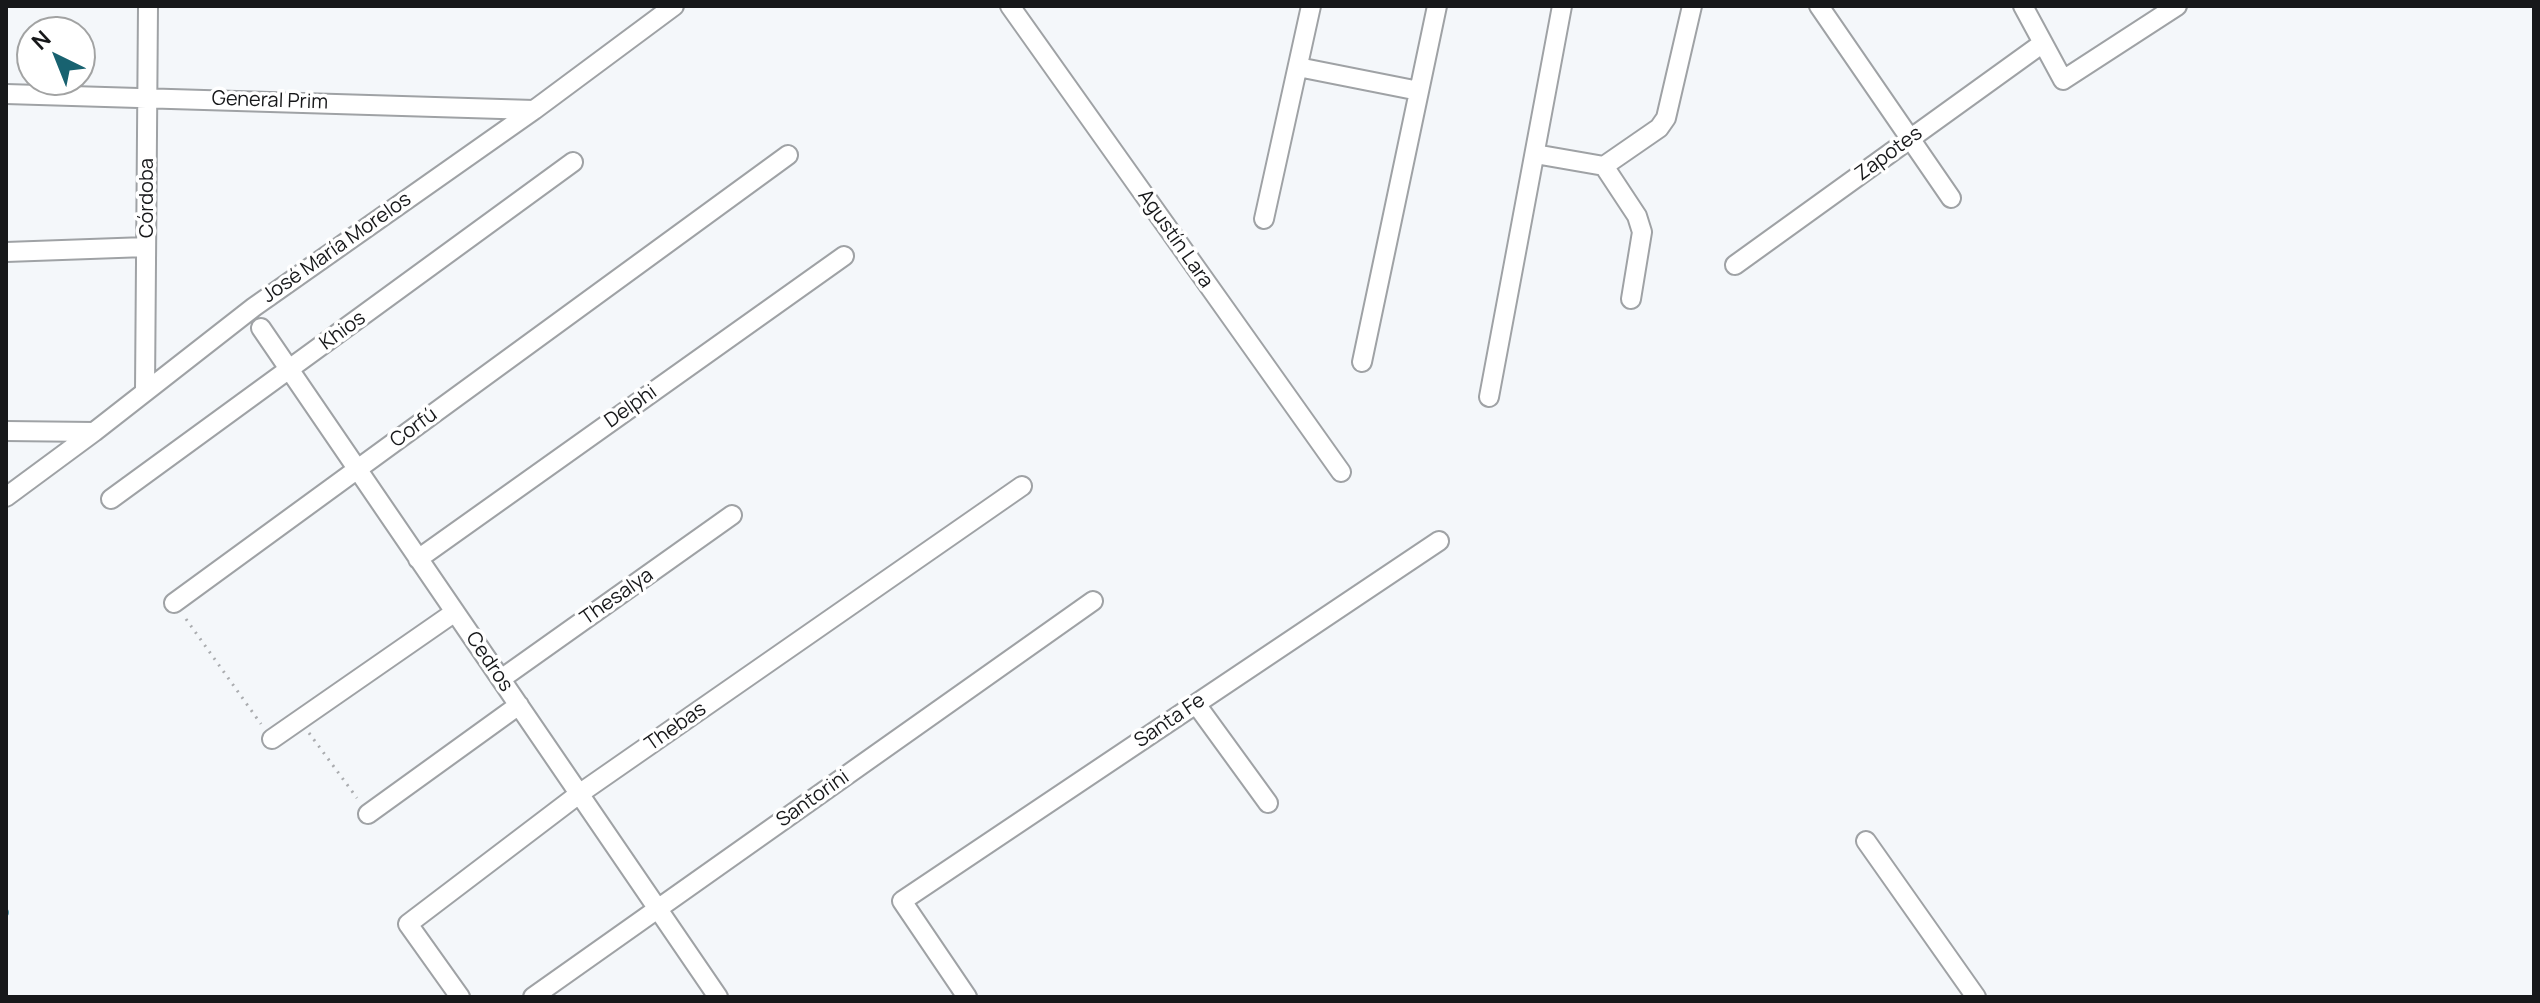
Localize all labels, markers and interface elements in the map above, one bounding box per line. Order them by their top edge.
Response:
north arrow [16,16,96,96]
text: N [25,24,57,56]
street label: General Prim [211,87,329,115]
street label: Zapotes [1851,122,1927,186]
street label: Córdoba [135,158,159,238]
street label: Agustín Lara [1132,185,1218,293]
street label: José María Morelos [258,188,416,308]
street label: Khios [315,306,371,356]
street label: Delphi [600,380,662,434]
street label: Corfú [386,403,442,453]
street label: Thesalya [576,563,658,631]
street label: Cedros [460,627,518,697]
street label: Santa Fe [1130,689,1210,753]
street label: Thebas [641,697,711,757]
street label: Santorini [772,765,854,833]

